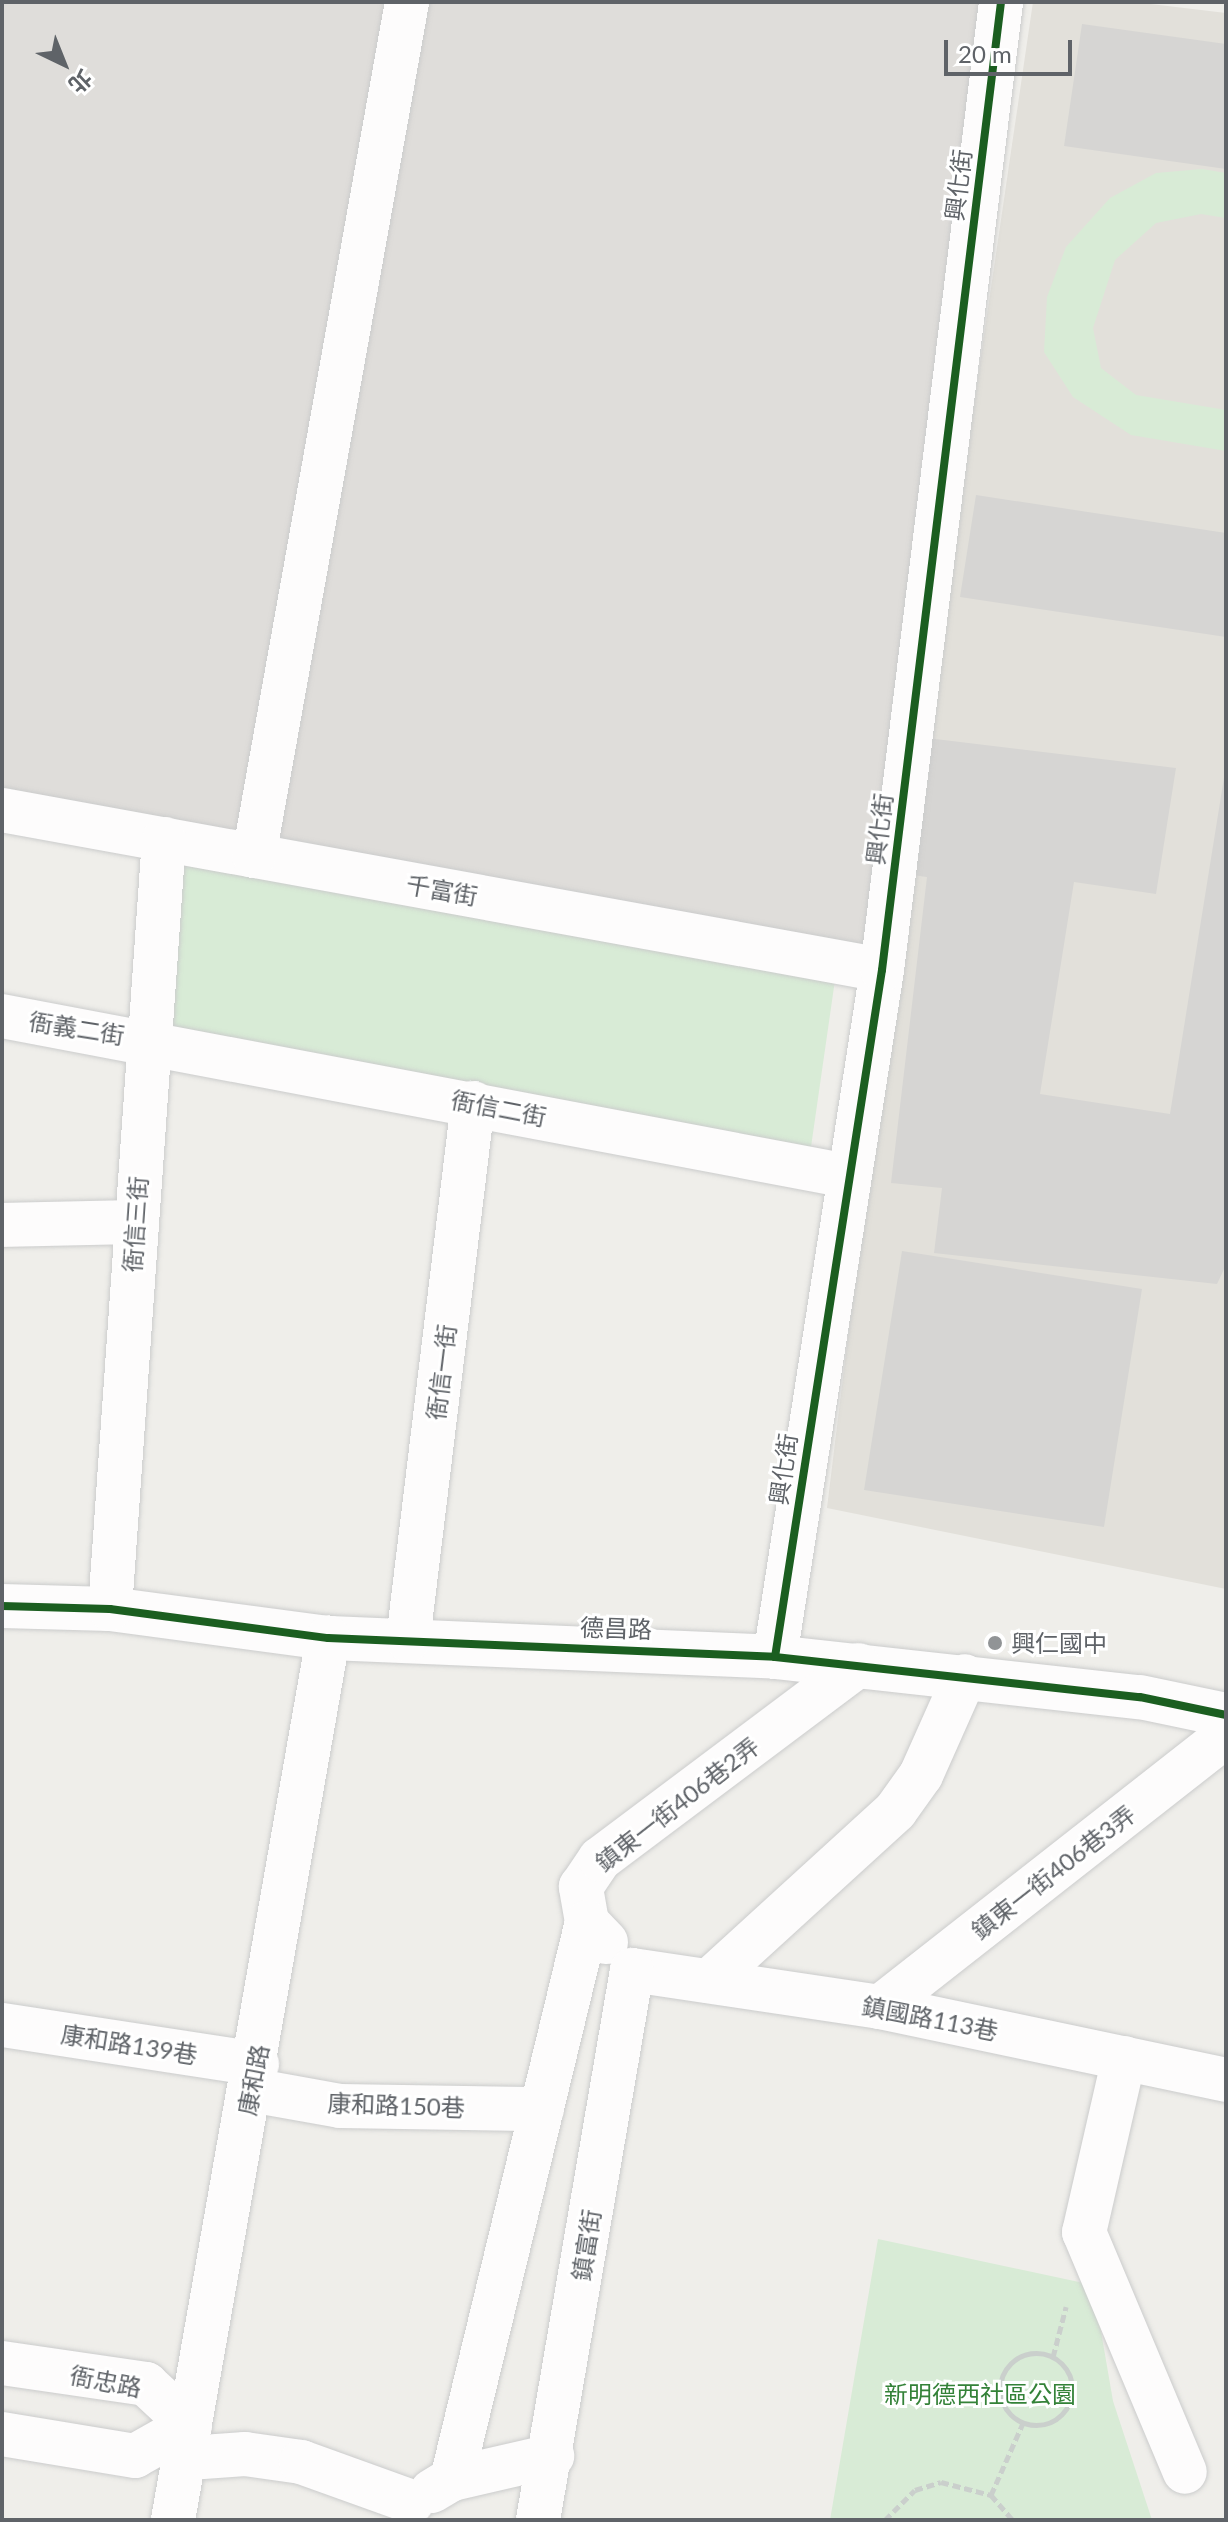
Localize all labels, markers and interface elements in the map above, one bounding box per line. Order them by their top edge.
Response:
north arrow [24,24,104,104]
scale bar [948,24,1076,74]
text: 20 m [958,39,1012,68]
text: 北 [63,65,98,99]
street label: 興化街 [939,148,977,222]
street label: 興化街 [860,792,898,866]
street label: 千富街 [404,870,480,910]
street label: 衙義二街 [27,1006,127,1050]
street label: 衙信二街 [449,1085,549,1131]
street label: 衙信三街 [117,1175,153,1273]
street label: 衙信一街 [421,1323,461,1421]
street label: 興化街 [764,1431,802,1507]
street label: 德昌路 [580,1612,652,1644]
place label: 興仁國中 [1011,1629,1107,1657]
marker: 興仁國中 [986,1634,1004,1652]
street label: 鎮東一街406巷2弄 [589,1731,765,1877]
street label: 鎮東一街406巷3弄 [965,1799,1141,1945]
street label: 鎮國路113巷 [860,1991,1000,2045]
street label: 康和路139巷 [59,2019,199,2069]
street label: 康和路 [232,2042,274,2118]
street label: 康和路150巷 [327,2088,465,2122]
street label: 鎮富街 [566,2207,606,2283]
street label: 衙忠路 [68,2360,144,2402]
park label: 新明德西社區公園 [884,2380,1076,2408]

